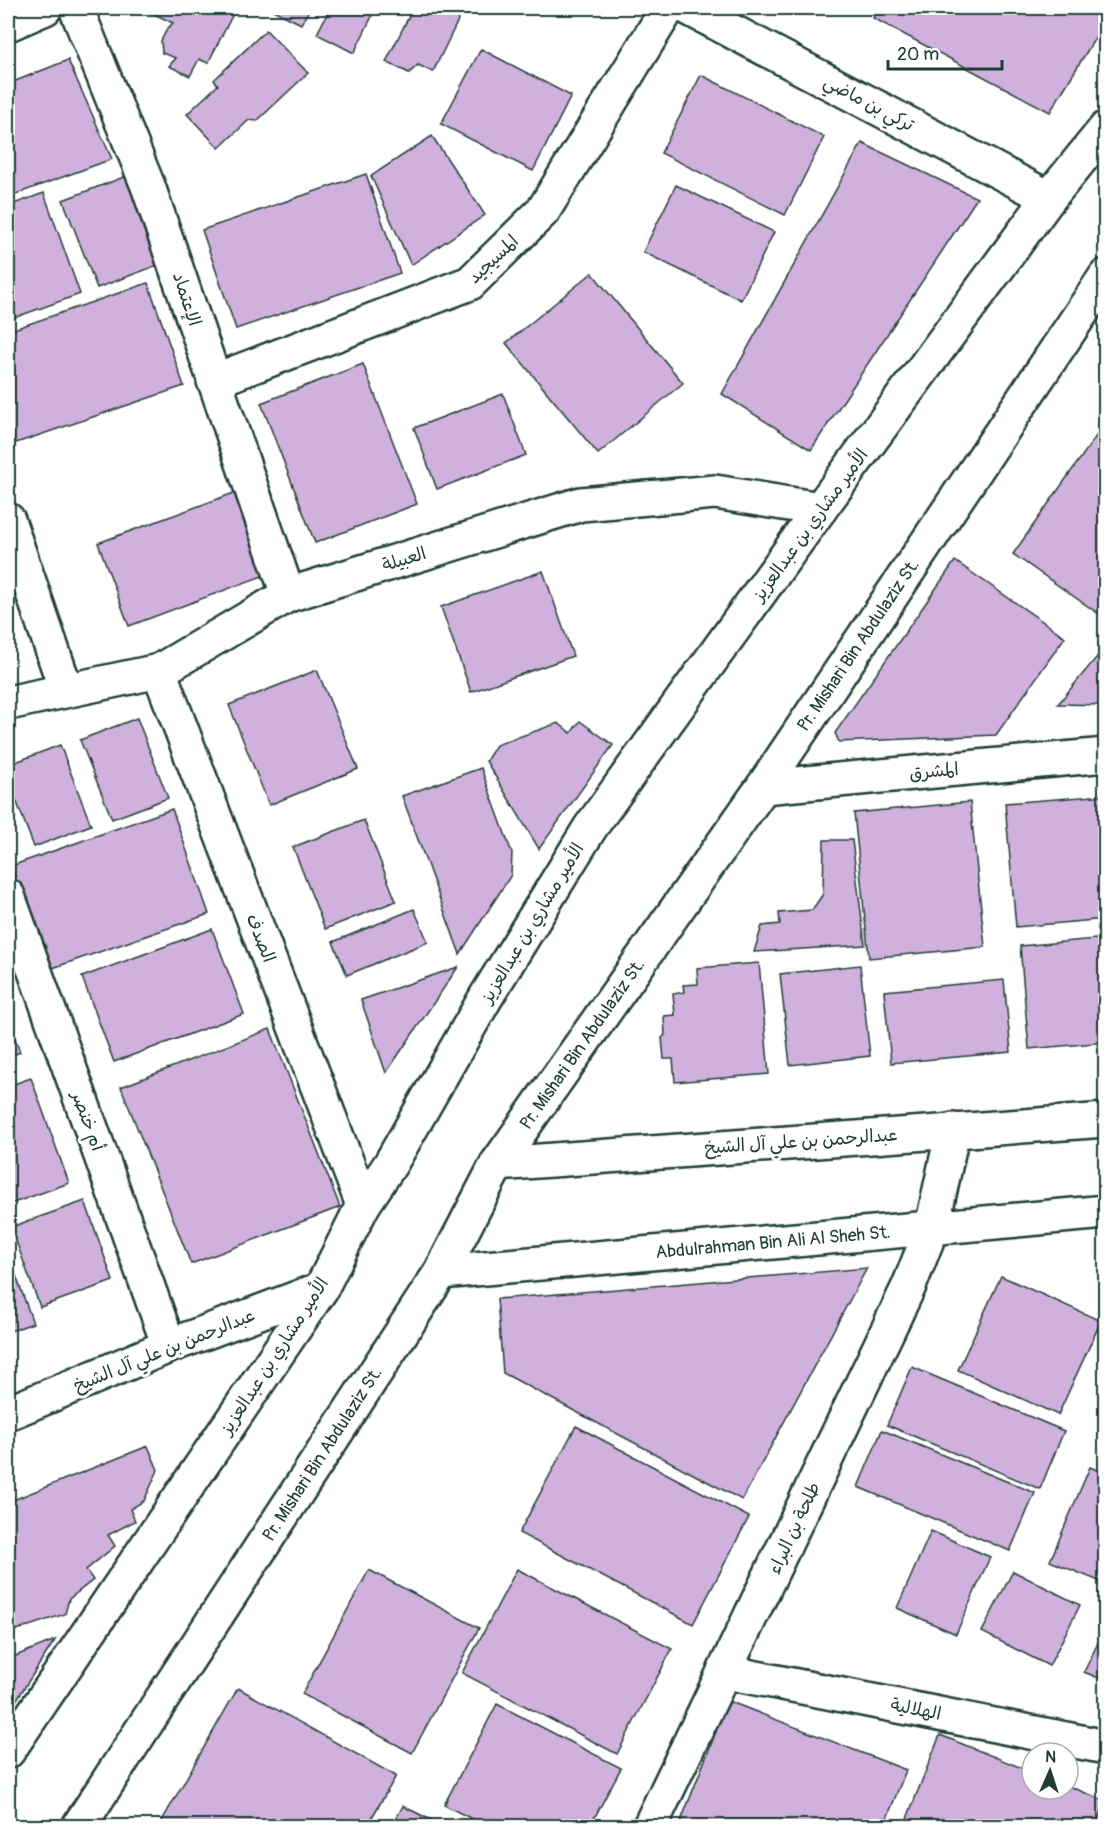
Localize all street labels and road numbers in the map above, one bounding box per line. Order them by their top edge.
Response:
street label: تركي بن ماضي [818,70,919,141]
street label: المسيجيد [463,230,523,289]
street label: الإعتماد [167,269,206,329]
street label: الأمير مشاري بن عبدالعزيز [745,444,874,608]
street label: العبيلة [379,542,429,577]
street label: Pr. Mishari Bin Abdulaziz St. [792,555,925,736]
street label: المشرق [908,758,960,785]
street label: الأمير مشاري بن عبدالعزيز [474,838,590,1010]
street label: الصدف [241,911,280,966]
street label: Pr. Mishari Bin Abdulaziz St. [515,954,650,1134]
street label: أم خنصر [64,1086,109,1155]
street label: عبدالرحمن بن علي آل الشيخ [704,1123,899,1164]
street label: Abdulrahman Bin Ali Al Sheh St. [655,1221,892,1264]
street label: الأمير مشاري بن عبدالعزيز [213,1273,335,1441]
street label: عبدالرحمن بن علي آل الشيخ [70,1304,260,1401]
street label: Pr. Mishari Bin Abdulaziz St. [257,1363,387,1546]
street label: طلحة بن البراء [763,1479,826,1578]
street label: الهلالية [889,1693,943,1726]

